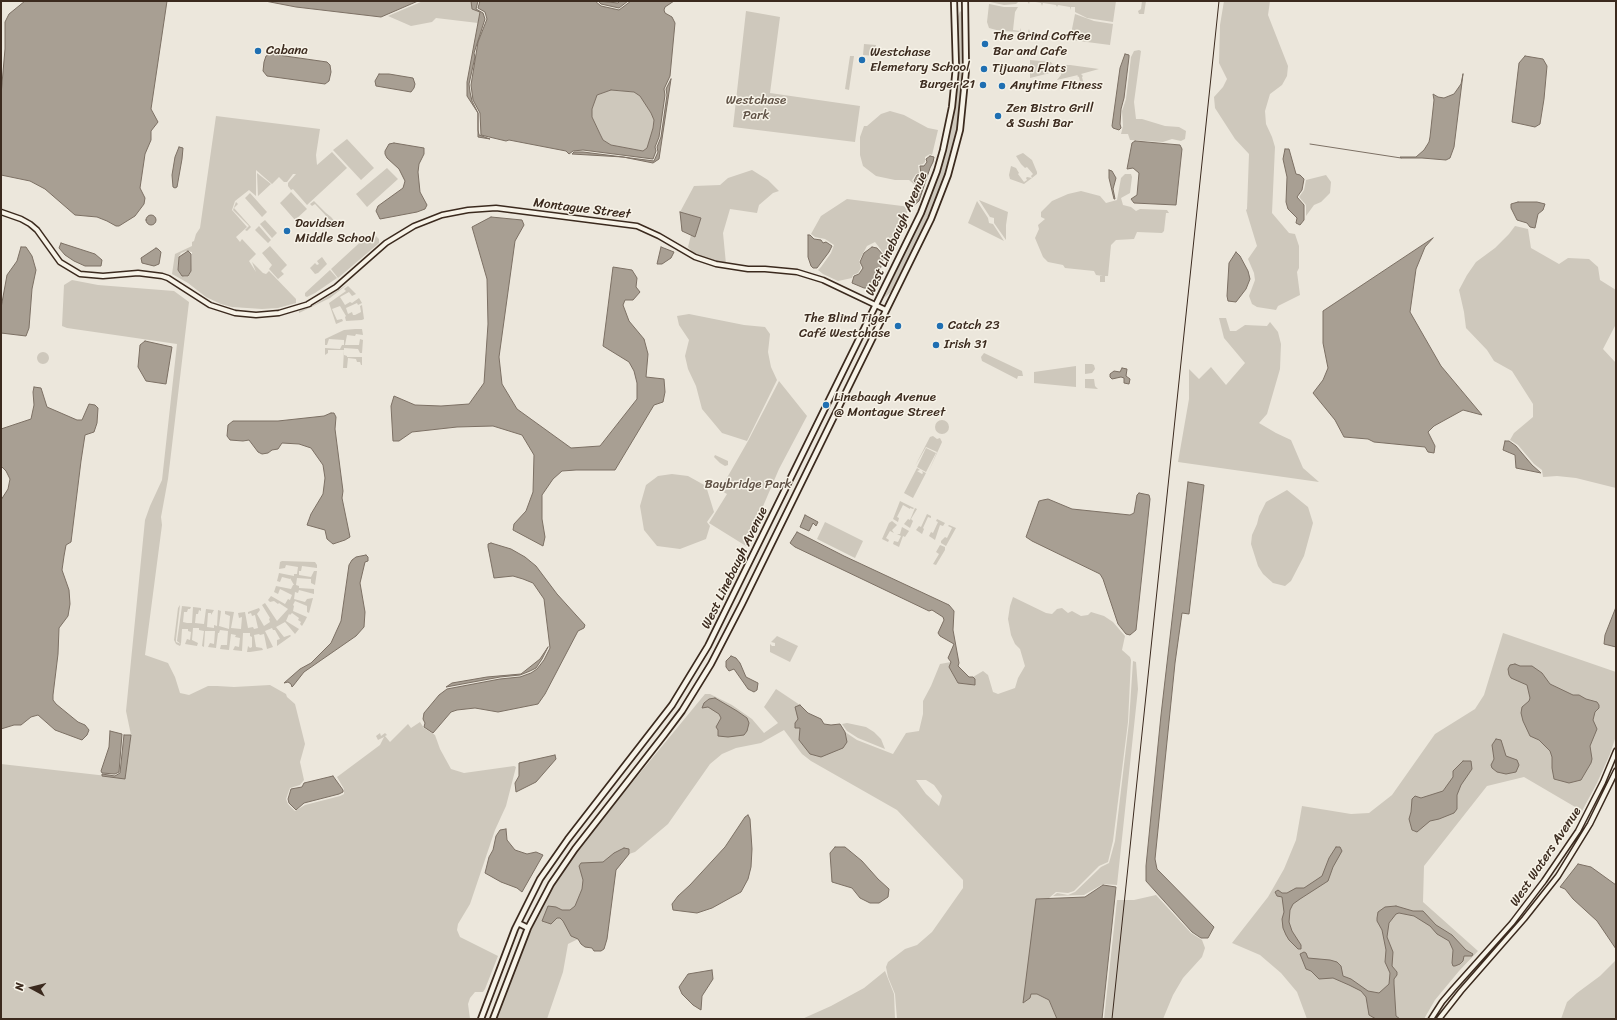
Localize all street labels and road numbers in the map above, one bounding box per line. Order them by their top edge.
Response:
street label: West Linebaugh Avenue [863,170,931,298]
street label: Montague Street [533,195,631,223]
street label: West Linebaugh Avenue [699,504,771,632]
street label: West Waters Avenue [1507,804,1585,910]

